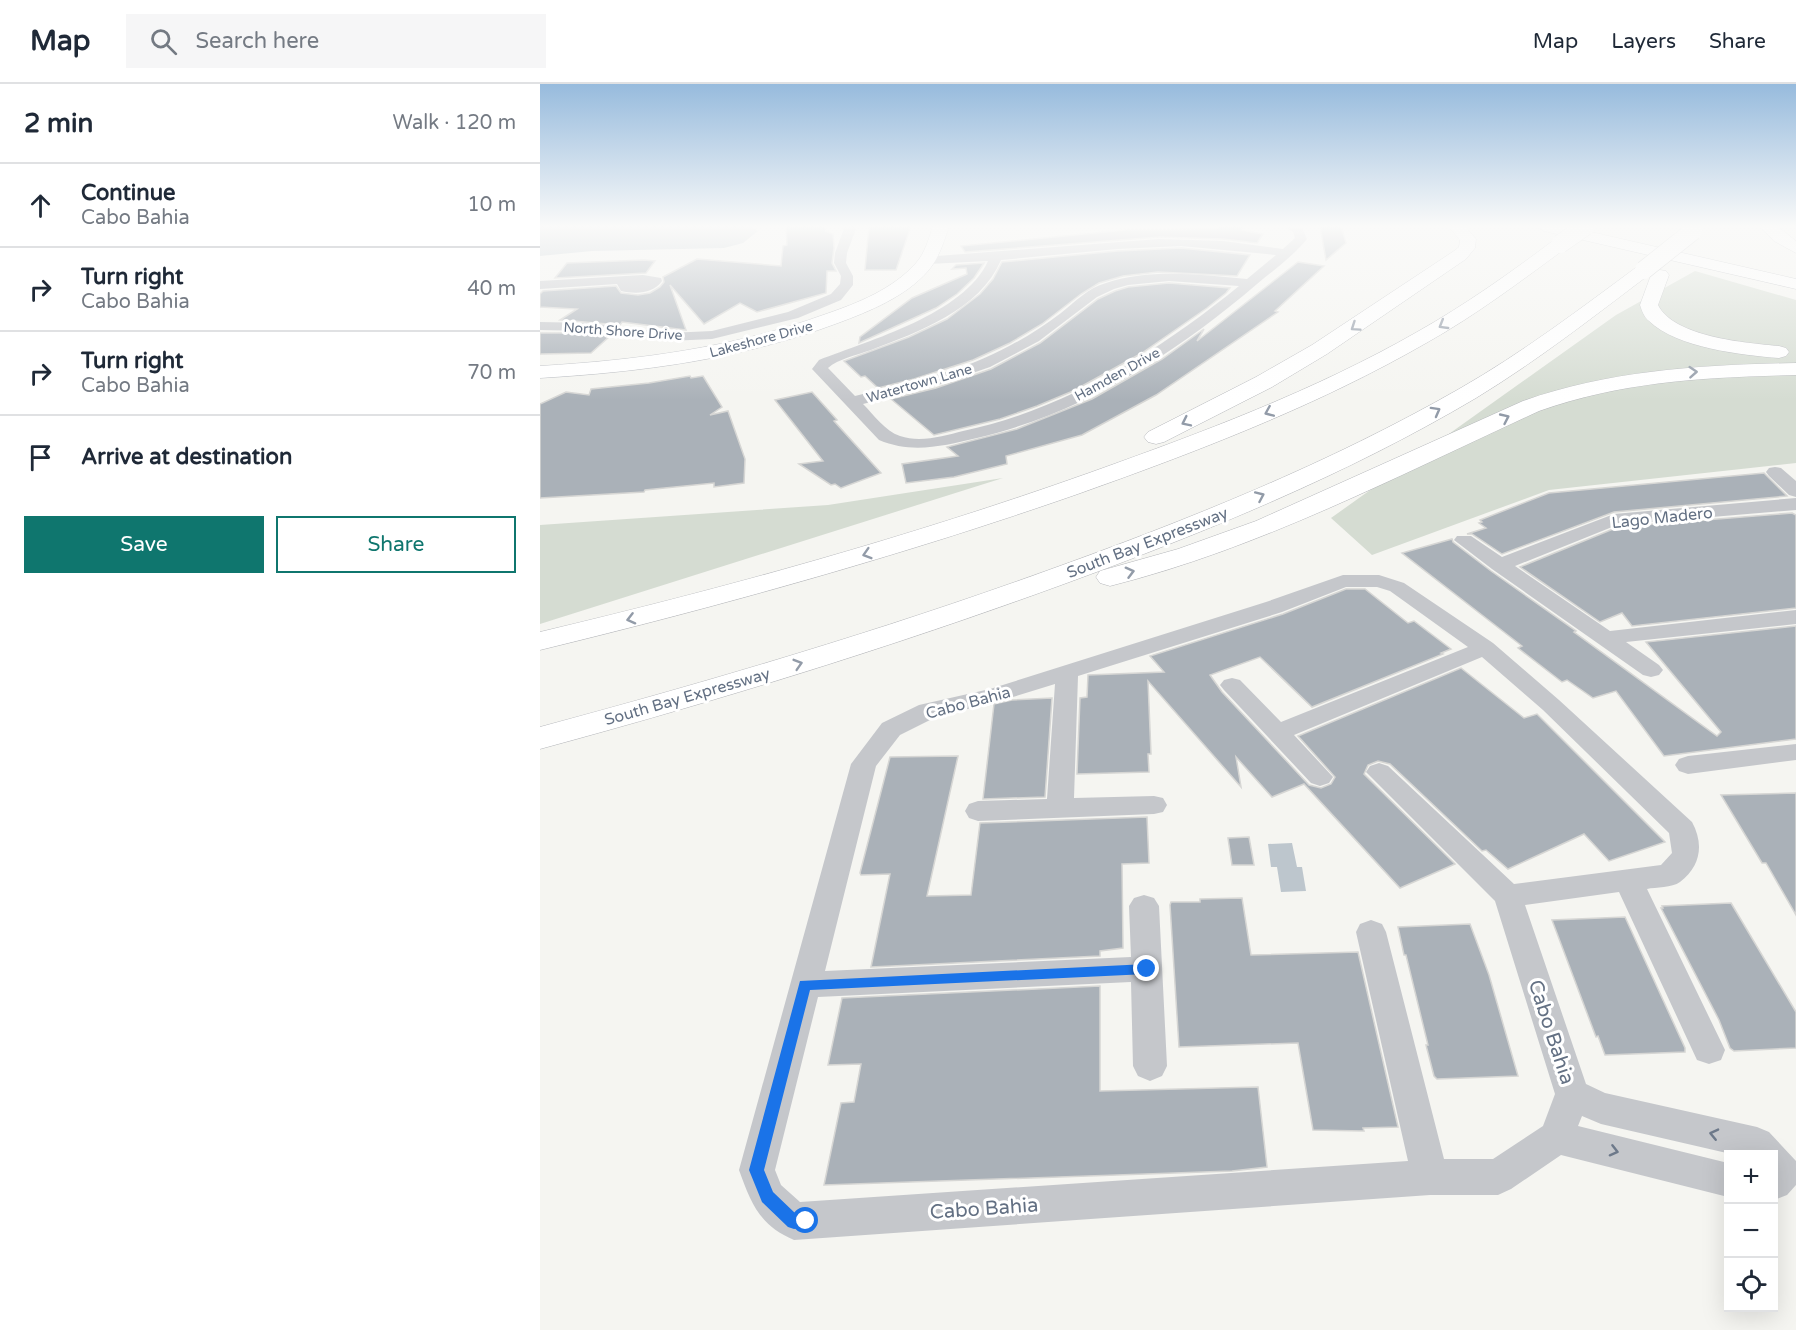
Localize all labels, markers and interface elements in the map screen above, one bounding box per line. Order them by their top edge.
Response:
search box [126,14,546,68]
text: Map [30,24,90,58]
icon: search [147,25,180,58]
text: Search here [195,28,319,54]
text: Map [1533,29,1578,54]
text: Layers [1611,29,1676,54]
text: Share [1709,29,1766,54]
text: 2 min [24,108,93,139]
text: Walk · 120 m [393,111,516,135]
text: Continue [81,180,176,206]
icon: ahead [24,189,57,222]
text: 10 m [467,193,516,217]
text: Cabo Bahia [81,206,190,230]
text: Turn right [81,264,183,290]
icon: right [24,273,57,306]
text: 40 m [467,277,516,301]
text: Cabo Bahia [81,290,190,314]
street label: Lakeshore Drive [708,317,815,361]
one-way arrow [1439,318,1449,329]
street label: North Shore Drive [563,319,683,344]
one-way arrow [1351,320,1362,331]
street label: Hamden Drive [1072,344,1163,405]
text: Turn right [81,348,183,374]
icon: right [24,357,57,390]
street label: Watertown Lane [864,360,974,407]
text: 70 m [467,361,516,385]
one-way arrow [1689,365,1698,378]
text: Cabo Bahia [81,374,190,398]
one-way arrow [1264,405,1275,417]
one-way arrow [1429,407,1440,418]
one-way arrow [1499,414,1510,426]
one-way arrow [1181,415,1192,427]
icon: arrive [24,441,57,474]
text: Arrive at destination [81,444,292,470]
one-way arrow [1254,491,1265,503]
street label: South Bay Expressway [1064,503,1231,583]
street label: Lago Madero [1611,503,1714,533]
button: Save [24,516,264,573]
button: Share [276,516,516,573]
one-way arrow [862,547,873,559]
one-way arrow [1124,567,1135,579]
one-way arrow [626,611,636,624]
one-way arrow [792,658,803,671]
street label: South Bay Expressway [602,664,773,730]
street label: Cabo Bahia [924,682,1013,724]
route end [1133,955,1159,981]
street label: Cabo Bahia [1523,977,1579,1088]
one-way arrow [1709,1128,1719,1141]
one-way arrow [1609,1144,1619,1157]
map controls [1724,1150,1778,1312]
button: + [1724,1150,1778,1204]
street label: Cabo Bahia [929,1193,1039,1225]
button: − [1724,1204,1778,1258]
route start [792,1207,818,1233]
button: locate [1724,1258,1778,1312]

